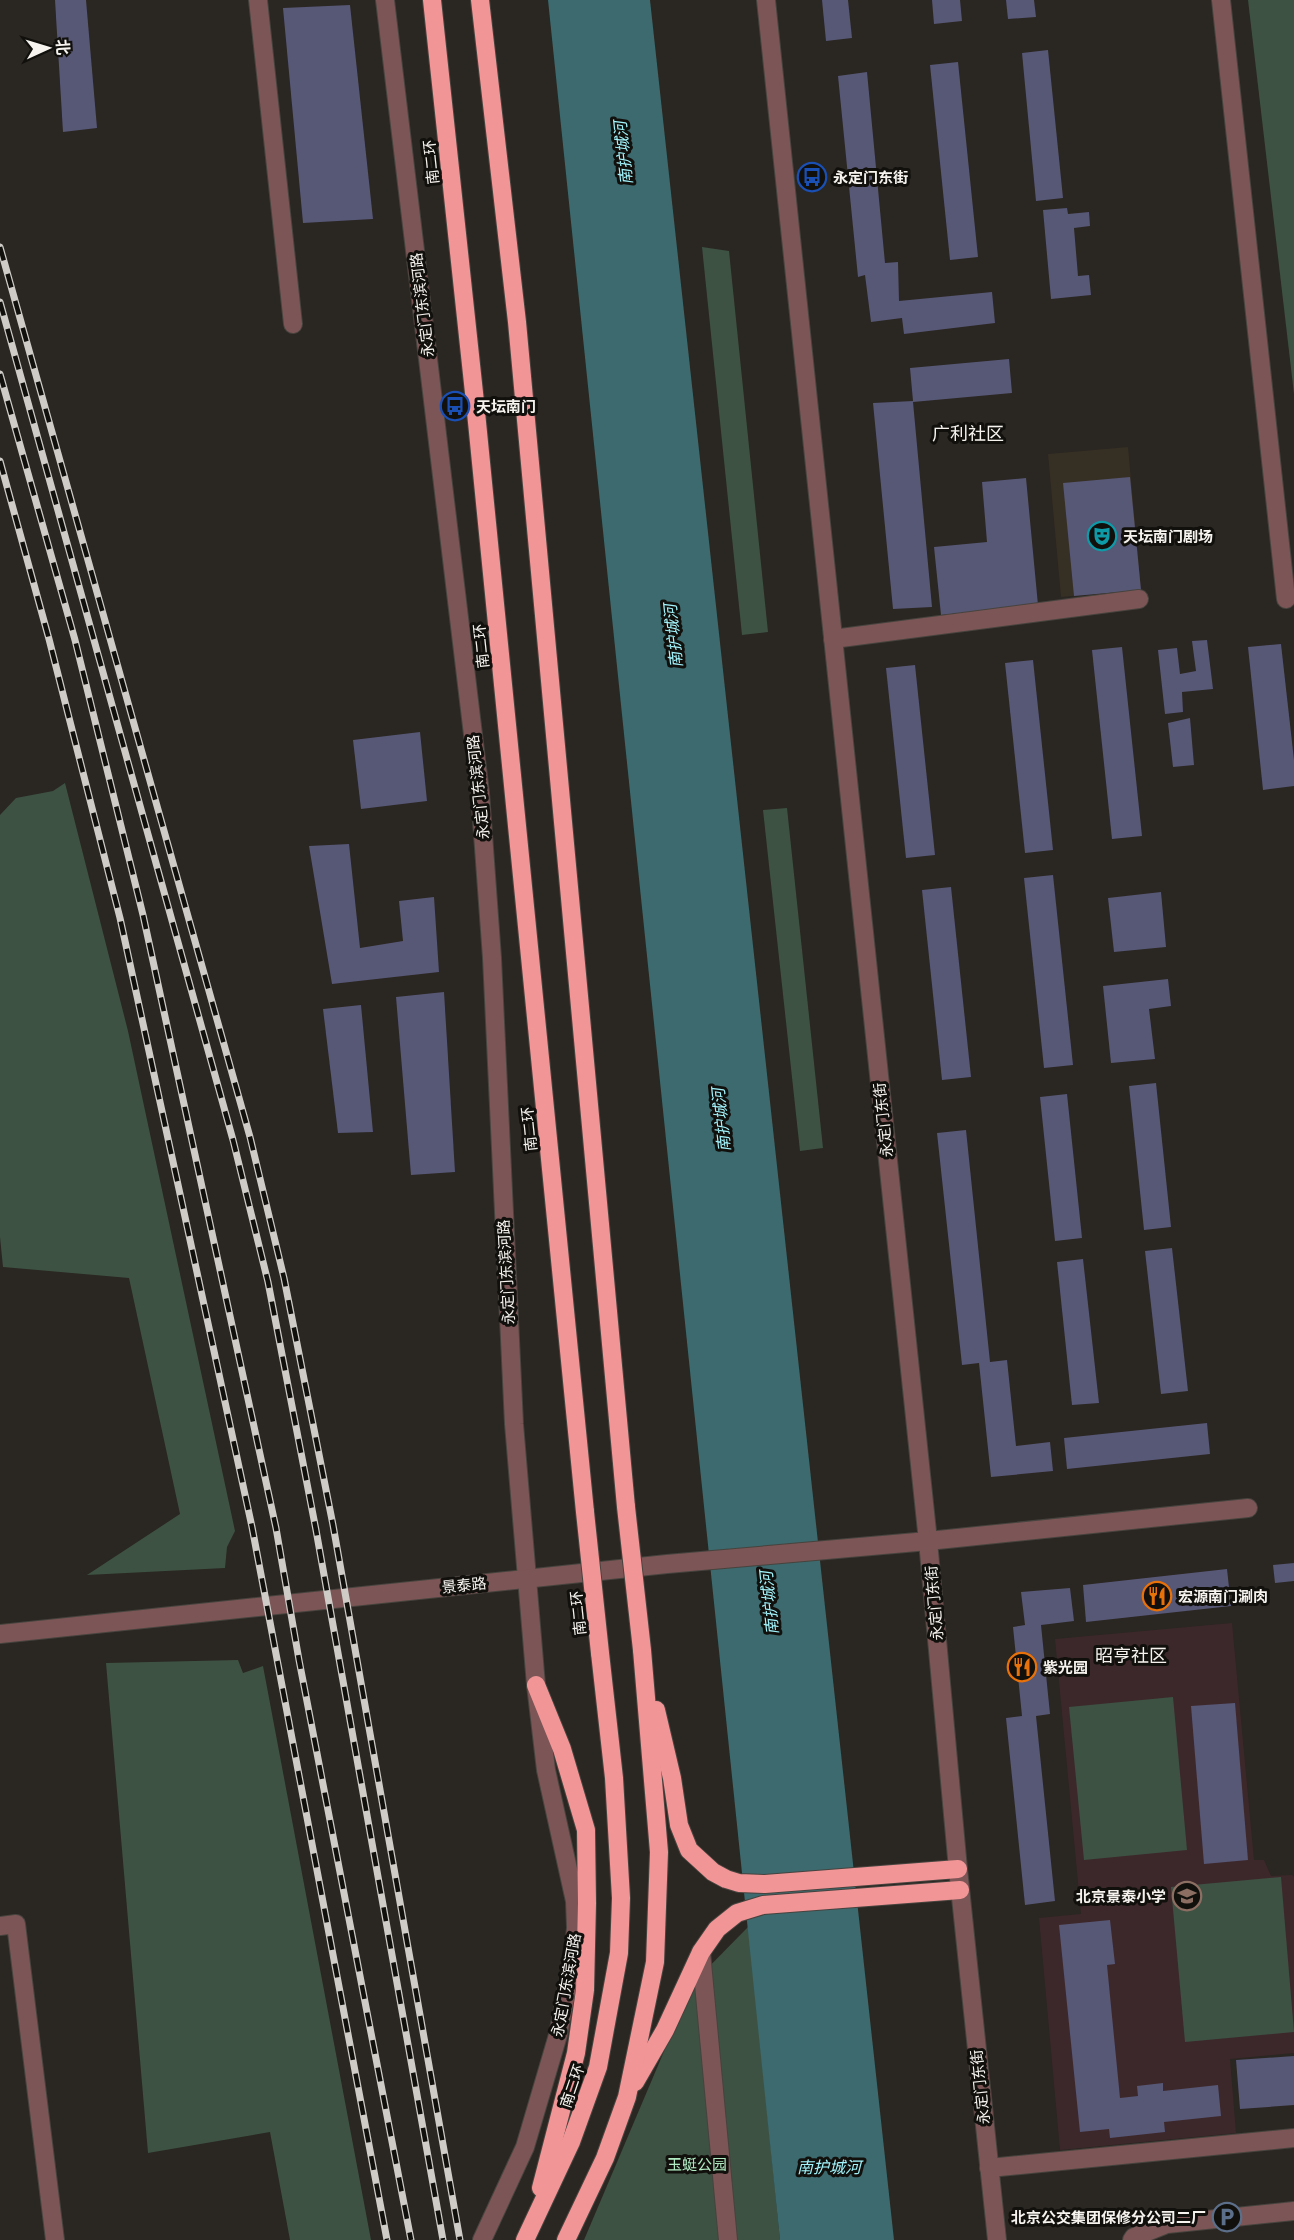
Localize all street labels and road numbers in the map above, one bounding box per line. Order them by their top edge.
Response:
street label: 南二环 [418,139,444,185]
street label: 永定门东滨河路 [405,252,439,358]
street label: 南二环 [468,623,494,669]
street label: 永定门东滨河路 [462,734,494,840]
street label: 永定门东街 [869,1082,897,1158]
street label: 南二环 [516,1106,542,1152]
street label: 永定门东滨河路 [493,1219,519,1325]
street label: 永定门东街 [920,1565,948,1641]
street label: 景泰路 [441,1572,487,1598]
street label: 南二环 [565,1590,591,1636]
street label: 永定门东滨河路 [547,1931,585,2039]
street label: 永定门东街 [966,2049,994,2125]
street label: 南二环 [555,2061,589,2111]

